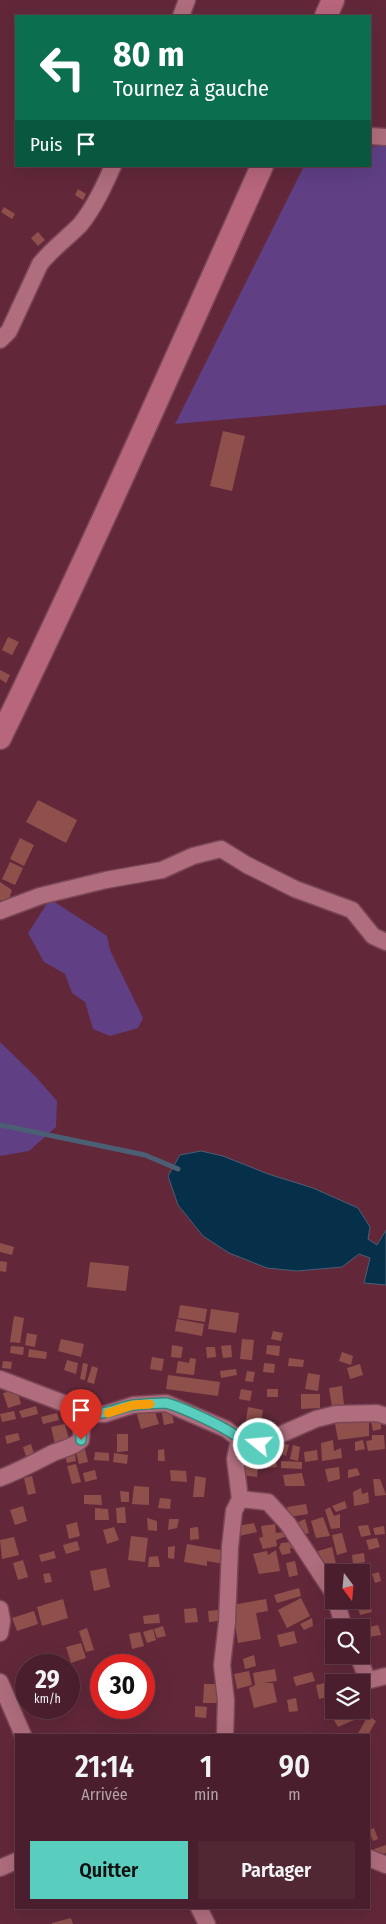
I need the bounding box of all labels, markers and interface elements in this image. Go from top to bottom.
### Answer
text: 80 m [113,33,185,75]
icon: left [30,35,95,100]
text: Tournez à gauche [113,75,269,102]
icon: arrive [72,130,100,158]
text: Puis [30,133,62,156]
pin [60,1389,102,1440]
icon: arrive [67,1396,95,1424]
position arrow [232,1417,284,1469]
north arrow [325,1564,370,1609]
map controls [325,1564,370,1719]
button: search [325,1619,370,1664]
speed limit sign: 30 [90,1654,155,1719]
text: 29 [35,1665,60,1695]
button: layers [325,1674,370,1719]
text: km/h [34,1692,61,1706]
text: 21:14 [75,1749,134,1785]
text: 1 [200,1749,213,1785]
text: 90 [279,1749,310,1785]
text: Arrivée [81,1785,128,1804]
text: min [194,1785,219,1804]
text: m [288,1785,301,1804]
button: Quitter [30,1841,188,1899]
button: Partager [198,1841,355,1899]

